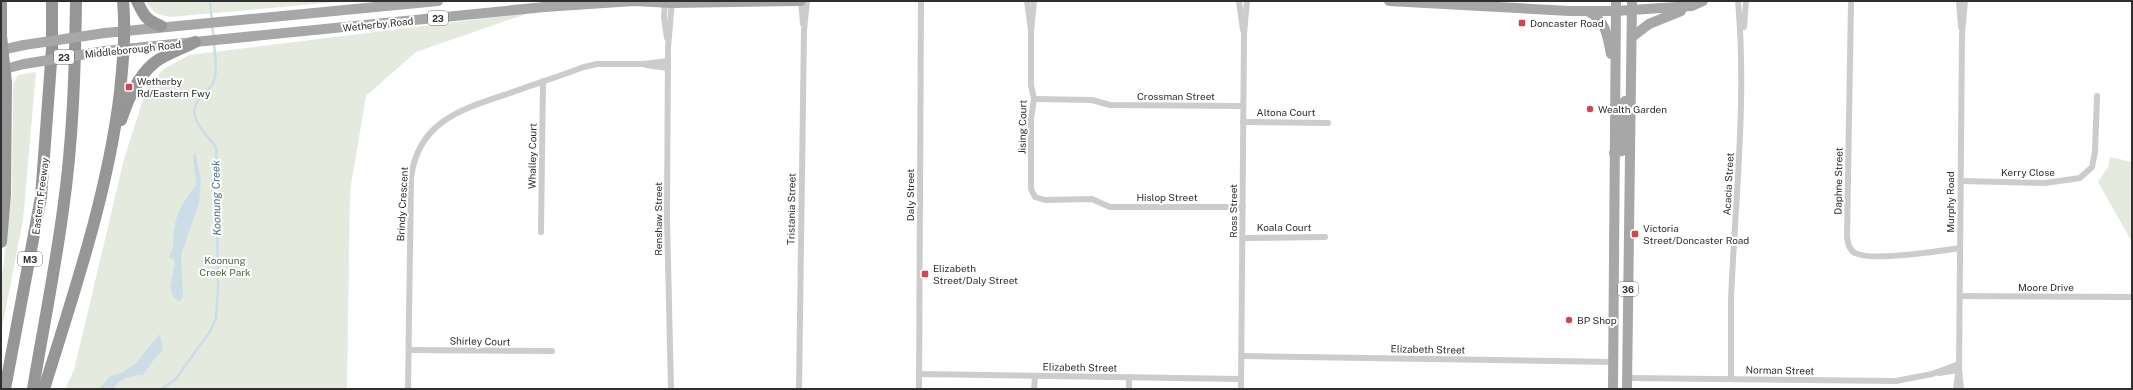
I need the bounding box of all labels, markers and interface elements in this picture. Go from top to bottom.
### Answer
road number: 23 [428,11,448,25]
street label: Wetherby Road [342,14,414,34]
place label: Doncaster Road [1530,17,1604,29]
marker: Doncaster Road [1517,18,1527,28]
street label: Middleborough Road [84,38,182,60]
road number: 23 [54,50,74,64]
place label: Wetherby Rd/Eastern Fwy [137,75,211,99]
marker: Wetherby Rd/Eastern Fwy [124,82,134,92]
street label: Crossman Street [1137,90,1215,102]
street label: Jising Court [1016,100,1028,154]
place label: Wealth Garden [1598,103,1667,115]
marker: Wealth Garden [1585,104,1595,114]
street label: Altona Court [1257,106,1316,118]
street label: Whalley Court [525,123,539,189]
street label: Daphne Street [1831,147,1845,215]
street label: Acacia Street [1720,152,1736,216]
street label: Eastern Freeway [29,156,51,235]
water label: Koonung Creek [209,160,223,236]
street label: Brindy Crescent [394,166,410,242]
street label: Kerry Close [2001,166,2055,178]
street label: Daly Street [904,169,916,221]
street label: Murphy Road [1944,171,1956,233]
street label: Tristania Street [784,173,798,245]
street label: Renshaw Street [652,182,664,256]
street label: Ross Street [1227,184,1239,238]
street label: Hislop Street [1136,191,1198,203]
street label: Koala Court [1257,221,1311,233]
place label: Victoria Street/Doncaster Road [1643,222,1749,246]
marker: Victoria Street/Doncaster Road [1630,229,1640,239]
road number: M3 [18,252,42,266]
park label: Koonung Creek Park [199,254,251,278]
place label: Elizabeth Street/Daly Street [933,262,1018,286]
marker: Elizabeth Street/Daly Street [920,269,930,279]
street label: Moore Drive [2018,281,2074,293]
road number: 36 [1618,282,1638,296]
place label: BP Shop [1577,314,1617,326]
marker: BP Shop [1564,315,1574,325]
street label: Shirley Court [449,334,511,348]
street label: Elizabeth Street [1391,342,1466,356]
street label: Elizabeth Street [1043,360,1118,374]
street label: Norman Street [1746,363,1815,377]

